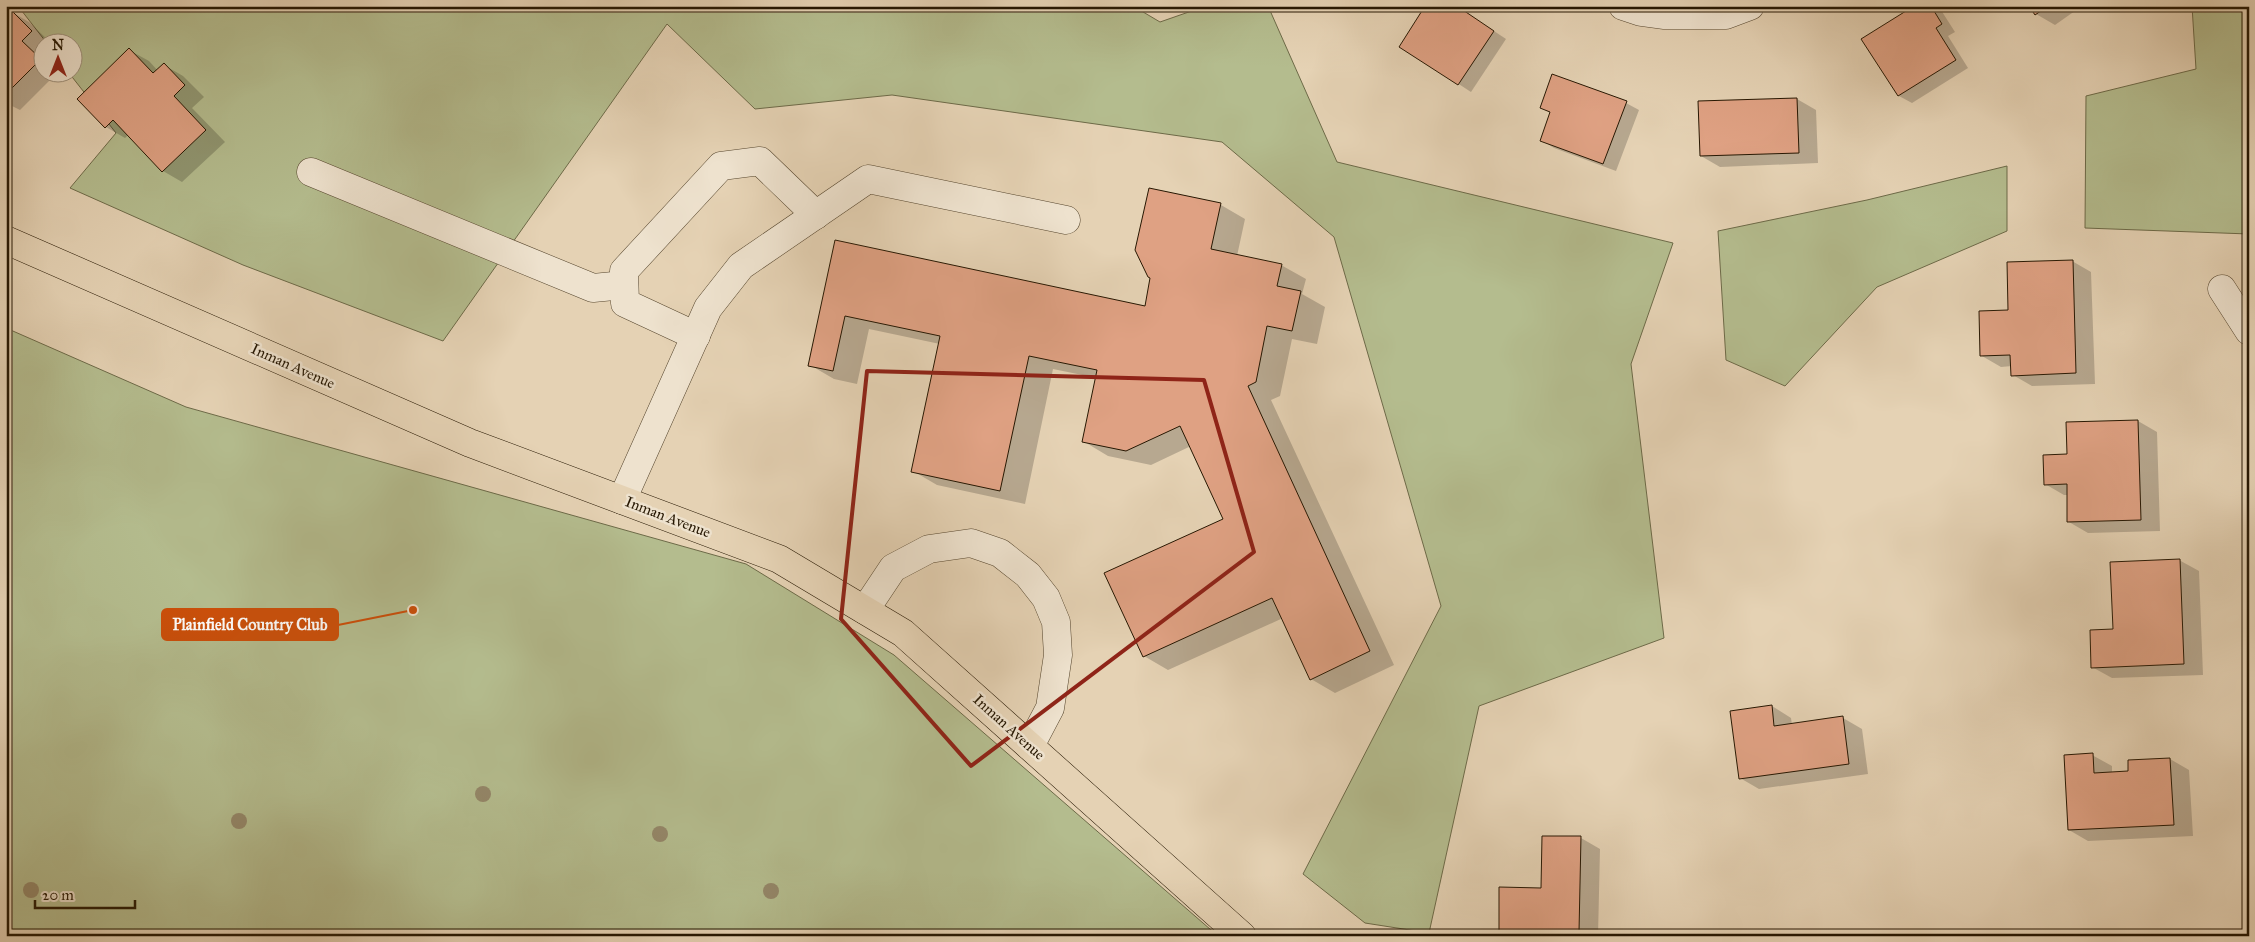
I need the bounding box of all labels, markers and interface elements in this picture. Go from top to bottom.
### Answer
north arrow [32,32,82,82]
text: N [52,37,64,54]
street label: Inman Avenue [248,340,338,392]
street label: Inman Avenue [623,492,713,542]
callout: Plainfield Country Club [162,609,338,640]
text: Plainfield Country Club [172,615,328,635]
street label: Inman Avenue [970,690,1048,764]
scale bar [35,877,135,909]
text: 20 m [42,886,74,904]

